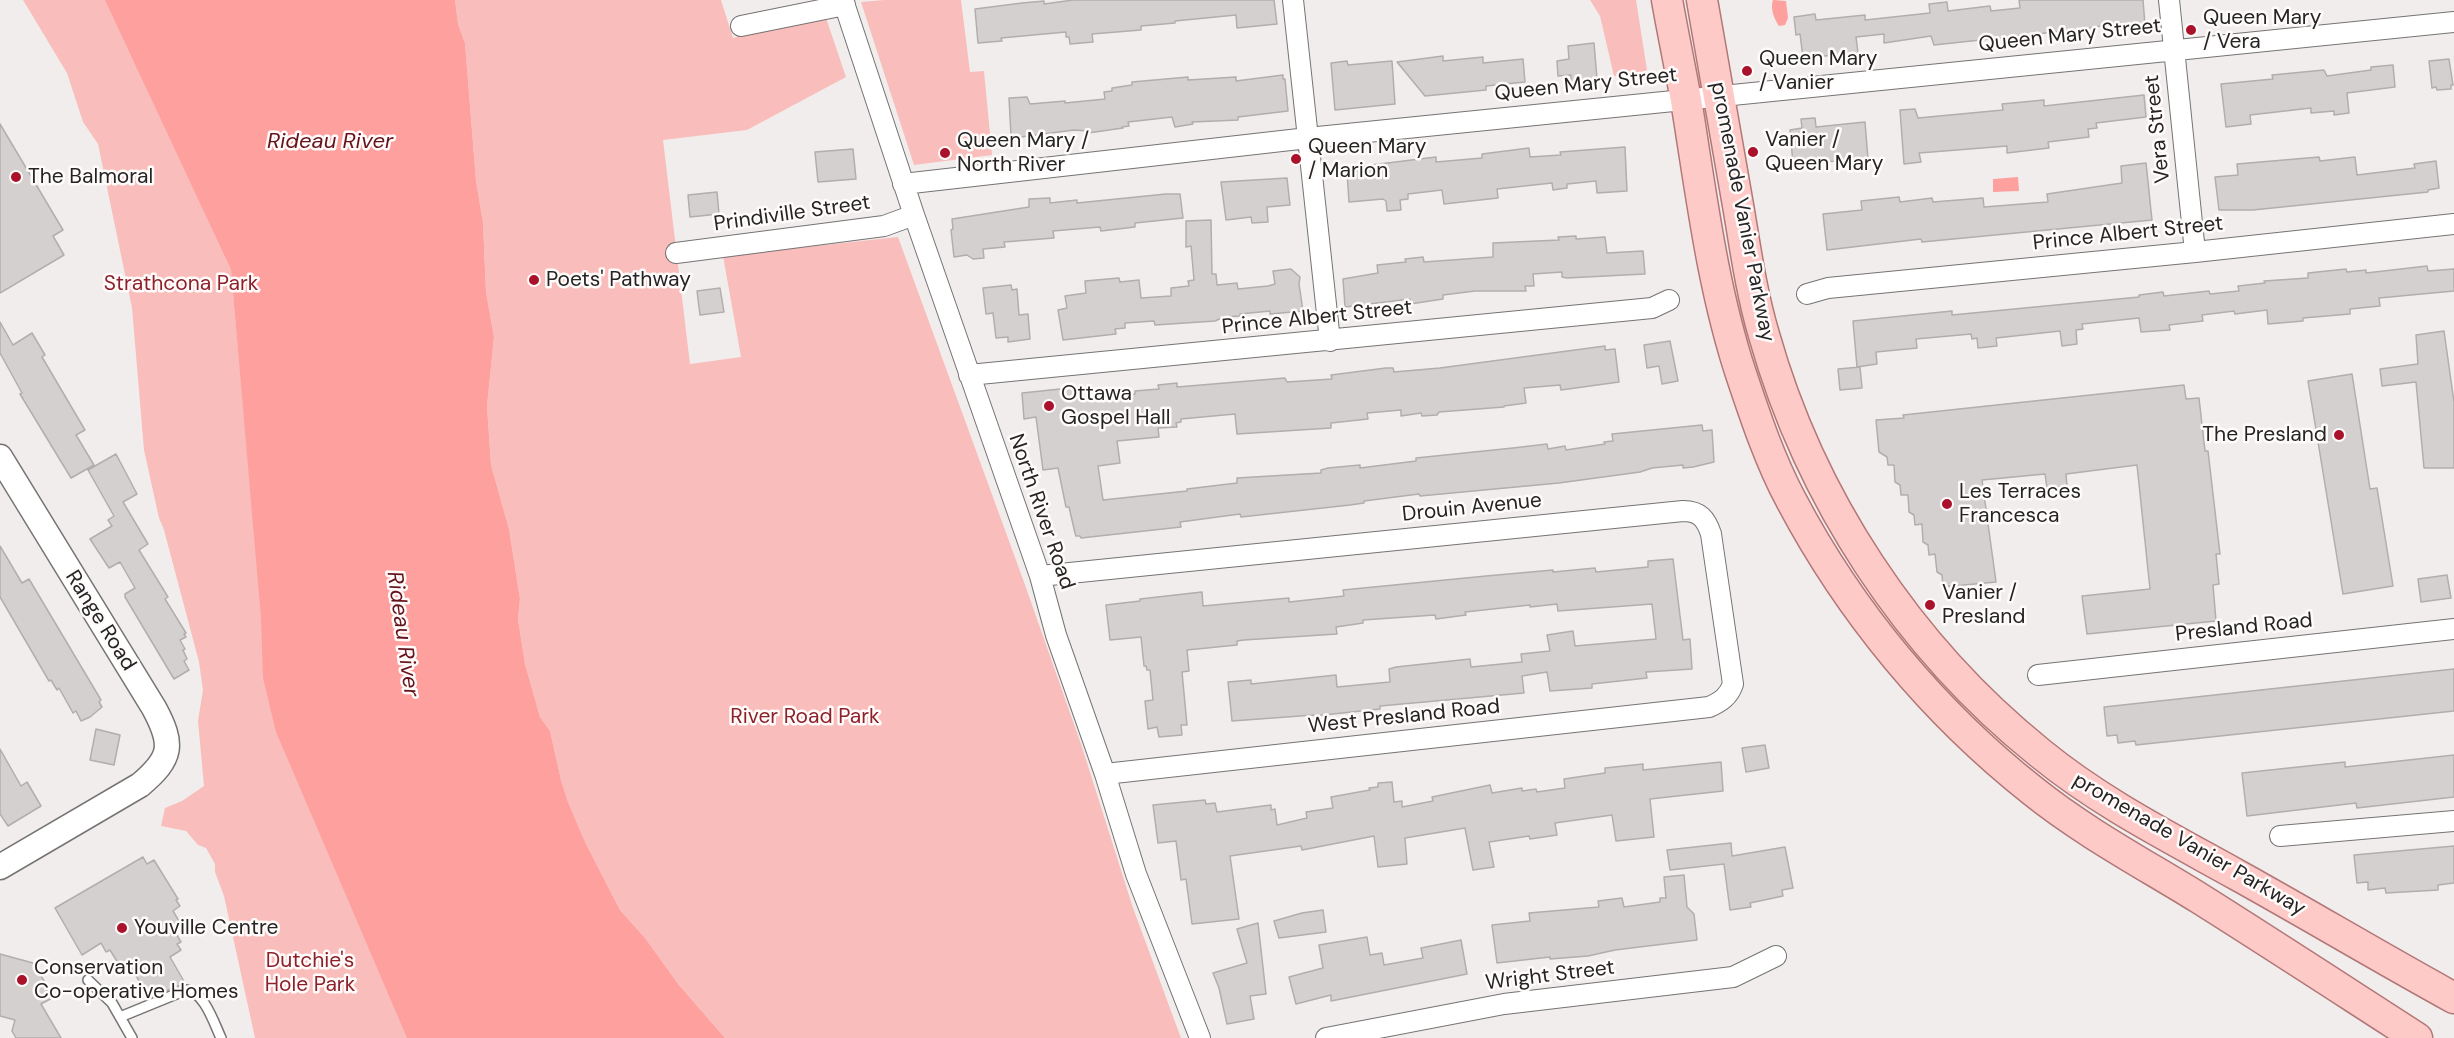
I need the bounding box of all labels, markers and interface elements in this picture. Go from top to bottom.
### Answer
place label: Queen Mary / Vera [2203,5,2321,55]
street label: Queen Mary Street [1977,14,2163,58]
marker: Queen Mary / Vera [2184,23,2198,37]
place label: Queen Mary / Vanier [1759,46,1877,96]
street label: Queen Mary Street [1493,63,1679,107]
marker: Queen Mary / Vanier [1740,64,1754,78]
street label: Vera Street [2140,74,2176,184]
street label: promenade Vanier Parkway [1704,80,1780,344]
place label: Vanier / Queen Mary [1765,127,1883,177]
place label: Queen Mary / North River [957,128,1089,178]
water label: Rideau River [267,129,393,155]
place label: Queen Mary / Marion [1308,134,1426,184]
marker: Vanier / Queen Mary [1746,145,1760,159]
marker: Queen Mary / North River [938,146,952,160]
marker: Queen Mary / Marion [1289,152,1303,166]
place label: The Balmoral [28,164,153,190]
marker: The Balmoral [9,170,23,184]
street label: Prindiville Street [712,191,872,237]
street label: Prince Albert Street [2032,211,2224,257]
place label: Poets' Pathway [546,267,691,293]
park label: Strathcona Park [104,271,258,297]
marker: Poets' Pathway [527,273,541,287]
street label: Prince Albert Street [1221,295,1413,341]
place label: Ottawa Gospel Hall [1061,381,1170,431]
marker: Ottawa Gospel Hall [1042,399,1056,413]
place label: The Presland [2202,422,2327,448]
marker: The Presland [2332,428,2346,442]
street label: North River Road [1003,431,1079,593]
place label: Les Terraces Francesca [1959,479,2081,529]
street label: Drouin Avenue [1401,488,1543,528]
marker: Les Terraces Francesca [1940,497,1954,511]
street label: Range Road [59,566,141,676]
water label: Rideau River [380,570,424,698]
place label: Vanier / Presland [1942,580,2025,630]
marker: Vanier / Presland [1923,598,1937,612]
street label: Presland Road [2174,608,2314,648]
street label: West Presland Road [1307,694,1501,740]
park label: River Road Park [730,704,880,730]
street label: promenade Vanier Parkway [2068,768,2310,922]
place label: Youville Centre [134,915,278,941]
marker: Youville Centre [115,921,129,935]
park label: Dutchie's Hole Park [265,948,355,998]
place label: Conservation Co-operative Homes [34,955,239,1005]
street label: Wright Street [1484,956,1616,996]
marker: Conservation Co-operative Homes [15,973,29,987]

